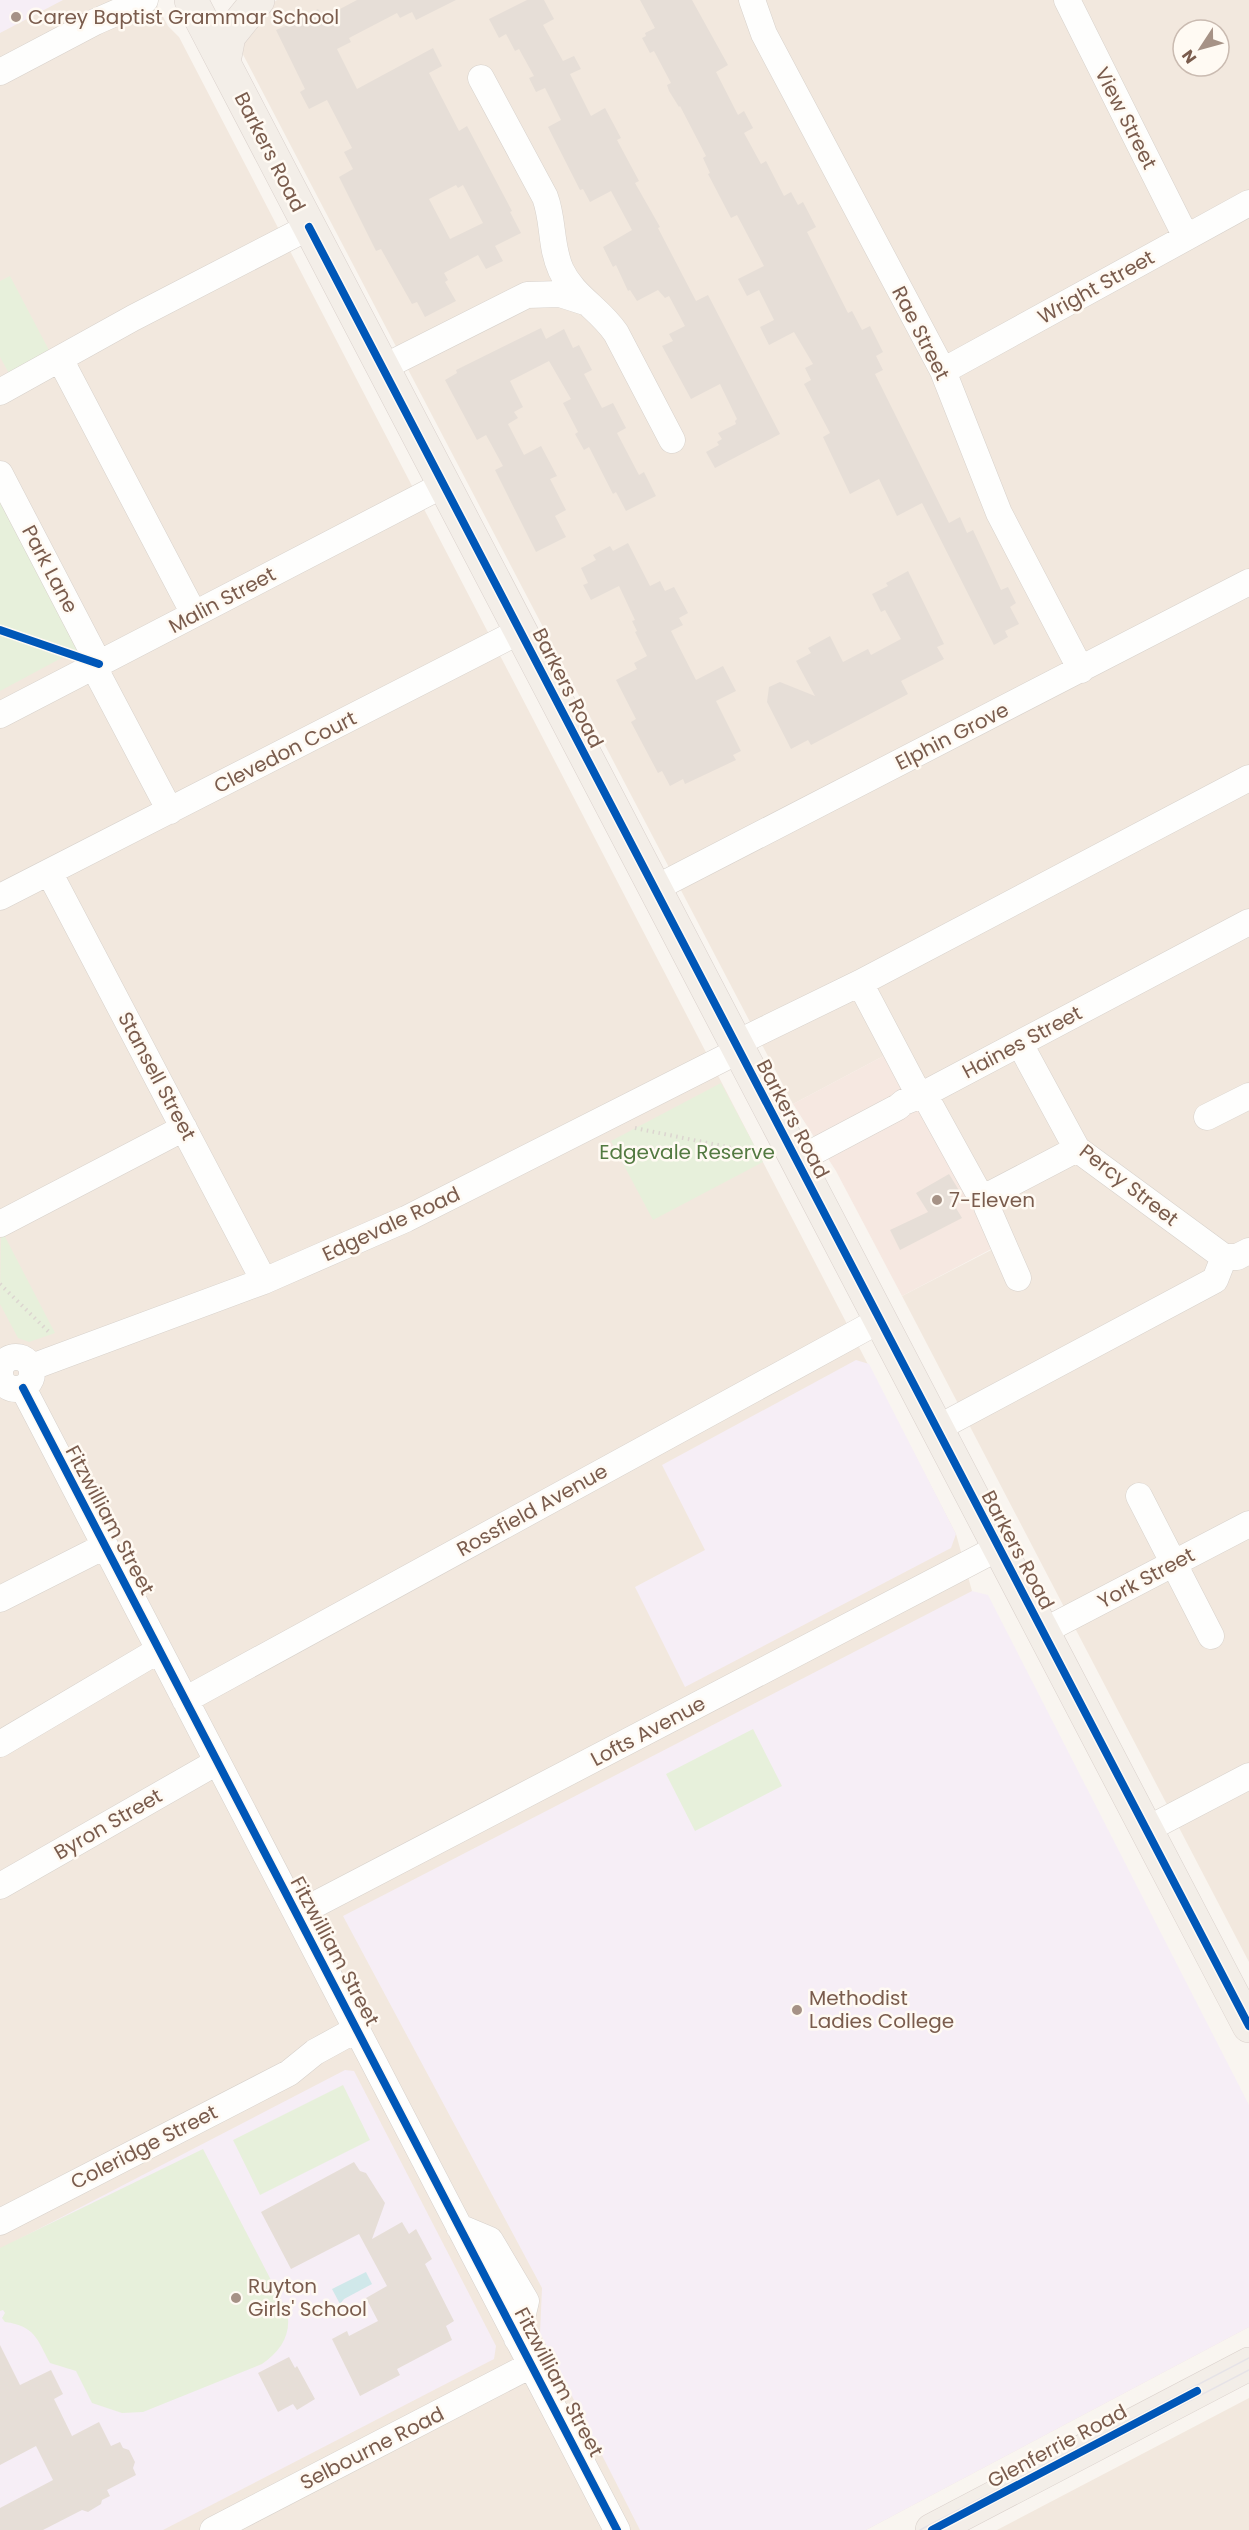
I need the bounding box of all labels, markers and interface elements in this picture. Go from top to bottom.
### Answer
place label: Carey Baptist Grammar School [28,3,339,31]
marker: Carey Baptist Grammar School [9,10,23,24]
north arrow [1171,18,1231,78]
text: N [1176,45,1202,68]
street label: View Street [1088,62,1164,174]
street label: Barkers Road [228,87,312,217]
street label: Wright Street [1033,243,1159,331]
street label: Rae Street [885,281,957,385]
street label: Park Lane [15,520,85,618]
street label: Malin Street [164,560,280,640]
street label: Barkers Road [526,623,610,753]
street label: Elphin Grove [890,695,1014,777]
street label: Clevedon Court [209,704,361,800]
street label: Haines Street [957,999,1087,1085]
street label: Stansell Street [111,1007,203,1145]
street label: Barkers Road [750,1055,836,1183]
street label: Percy Street [1074,1137,1184,1233]
park label: Edgevale Reserve [599,1138,775,1166]
street label: Edgevale Road [318,1180,464,1268]
place label: 7-Eleven [949,1186,1035,1214]
marker: 7-Eleven [930,1193,944,1207]
street label: Fitzwilliam Street [59,1440,161,1600]
street label: Rossfield Avenue [451,1457,613,1563]
street label: Barkers Road [975,1486,1061,1614]
street label: York Street [1093,1541,1199,1615]
street label: Lofts Avenue [586,1689,710,1773]
street label: Byron Street [49,1782,167,1866]
street label: Fitzwilliam Street [284,1871,386,2031]
place label: Methodist Ladies College [809,1984,954,2035]
marker: Methodist Ladies College [790,2003,804,2017]
street label: Coleridge Street [66,2098,222,2196]
place label: Ruyton Girls' School [248,2272,367,2323]
marker: Ruyton Girls' School [229,2291,243,2305]
street label: Fitzwilliam Street [508,2302,610,2462]
street label: Glenferrie Road [982,2397,1132,2495]
street label: Selbourne Road [295,2400,449,2496]

